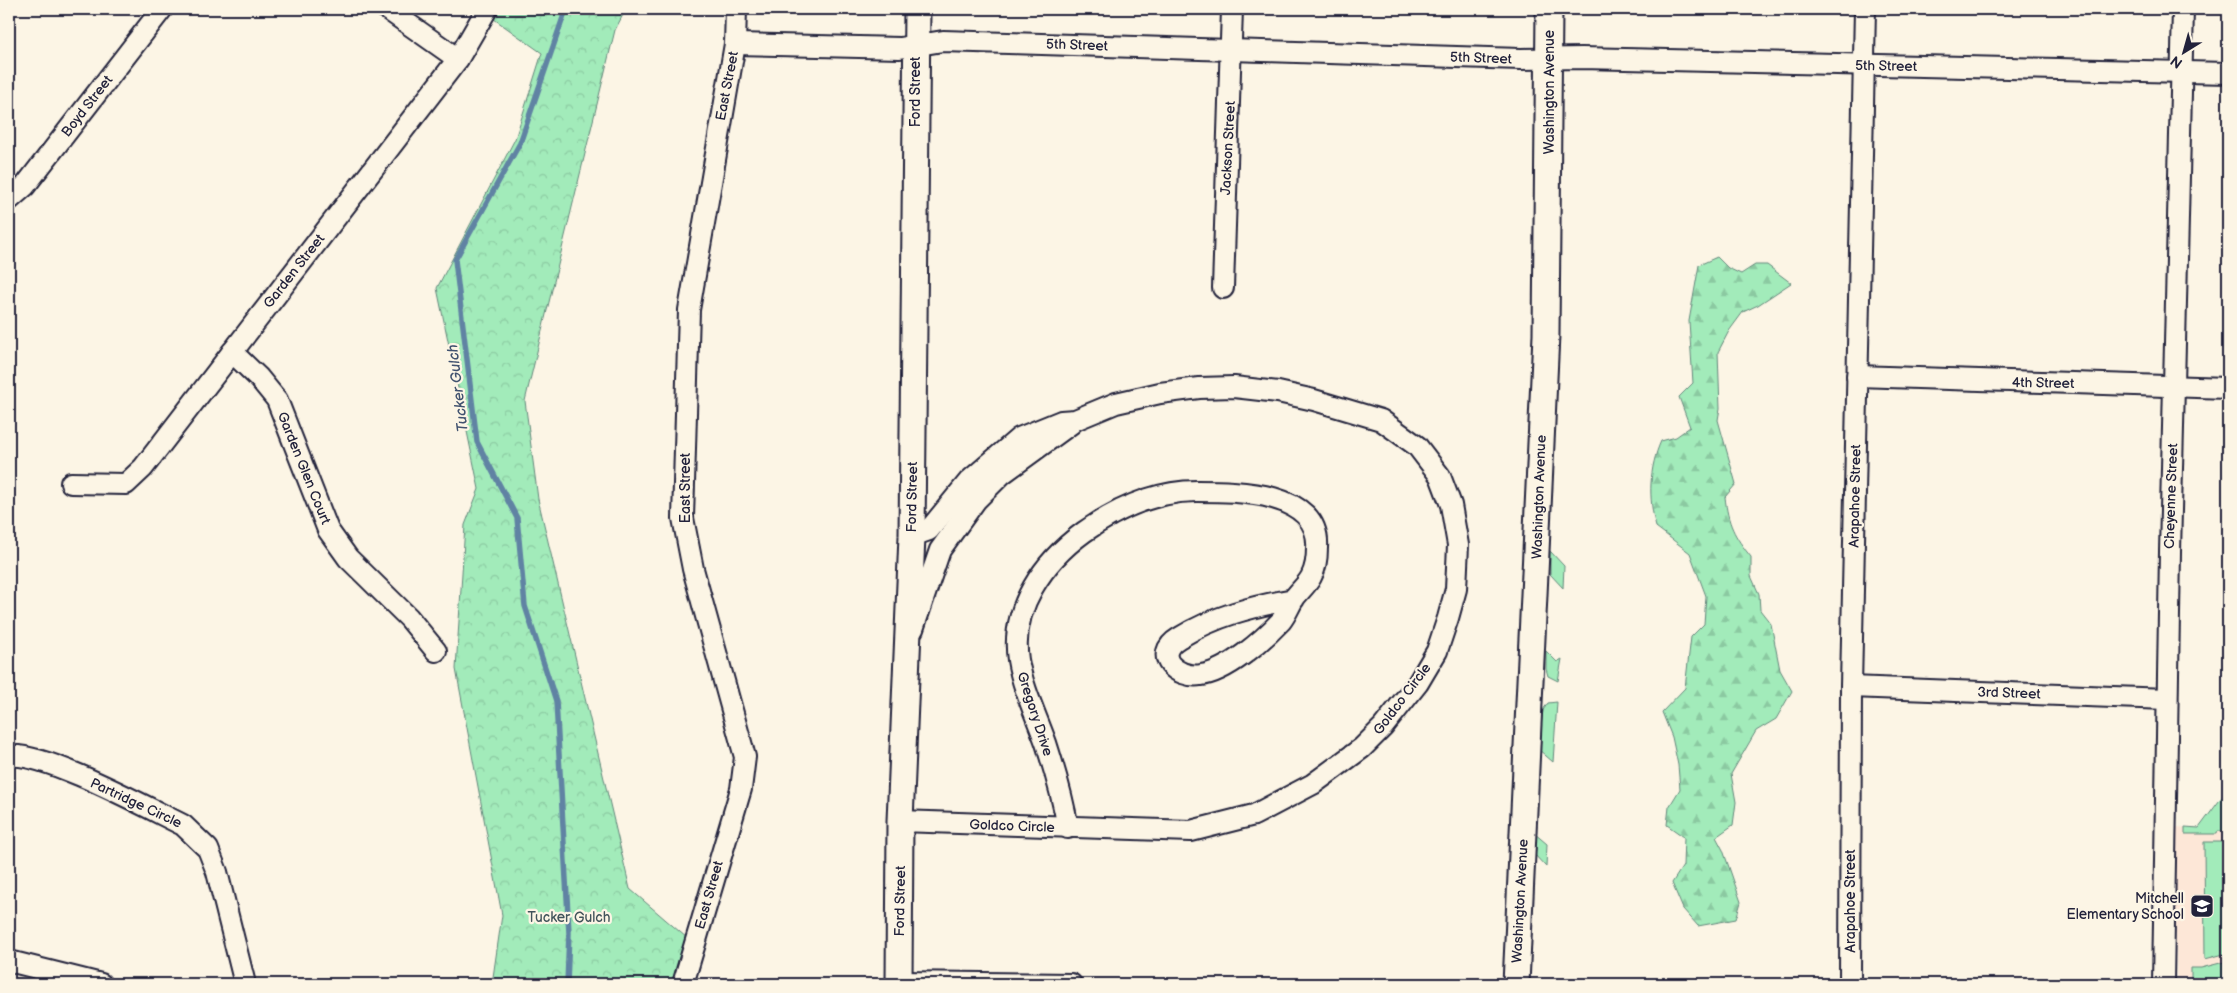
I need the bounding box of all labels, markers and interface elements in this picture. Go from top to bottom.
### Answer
north arrow [2160,28,2210,78]
street label: Washington Avenue [1541,30,1558,154]
street label: 5th Street [1046,35,1109,55]
street label: 5th Street [1450,48,1513,68]
street label: East Street [712,49,742,122]
text: N [2167,52,2186,72]
street label: Ford Street [907,56,924,127]
street label: 5th Street [1855,57,1918,75]
street label: Boyd Street [58,71,117,140]
street label: Jackson Street [1217,100,1239,195]
street label: Garden Street [260,230,329,311]
water label: Tucker Gulch [443,343,473,433]
street label: 4th Street [2012,374,2075,392]
street label: Garden Glen Court [274,409,335,527]
street label: Washington Avenue [1528,435,1550,559]
street label: Cheyenne Street [2161,442,2181,549]
street label: Arapahoe Street [1846,444,1864,548]
street label: East Street [677,452,694,523]
street label: Ford Street [903,461,921,532]
street label: Goldco Circle [1369,660,1435,738]
street label: Gregory Drive [1013,670,1057,758]
street label: 3rd Street [1977,683,2042,703]
street label: Partridge Circle [88,774,184,832]
street label: Goldco Circle [969,816,1055,836]
street label: Washington Avenue [1508,838,1532,964]
street label: Arapahoe Street [1842,849,1859,953]
street label: East Street [691,858,727,931]
street label: Ford Street [891,865,909,936]
place label: Mitchell Elementary School [2067,890,2184,923]
school or university icon: Mitchell Elementary School [2189,893,2215,919]
park label: Tucker Gulch [528,909,611,926]

